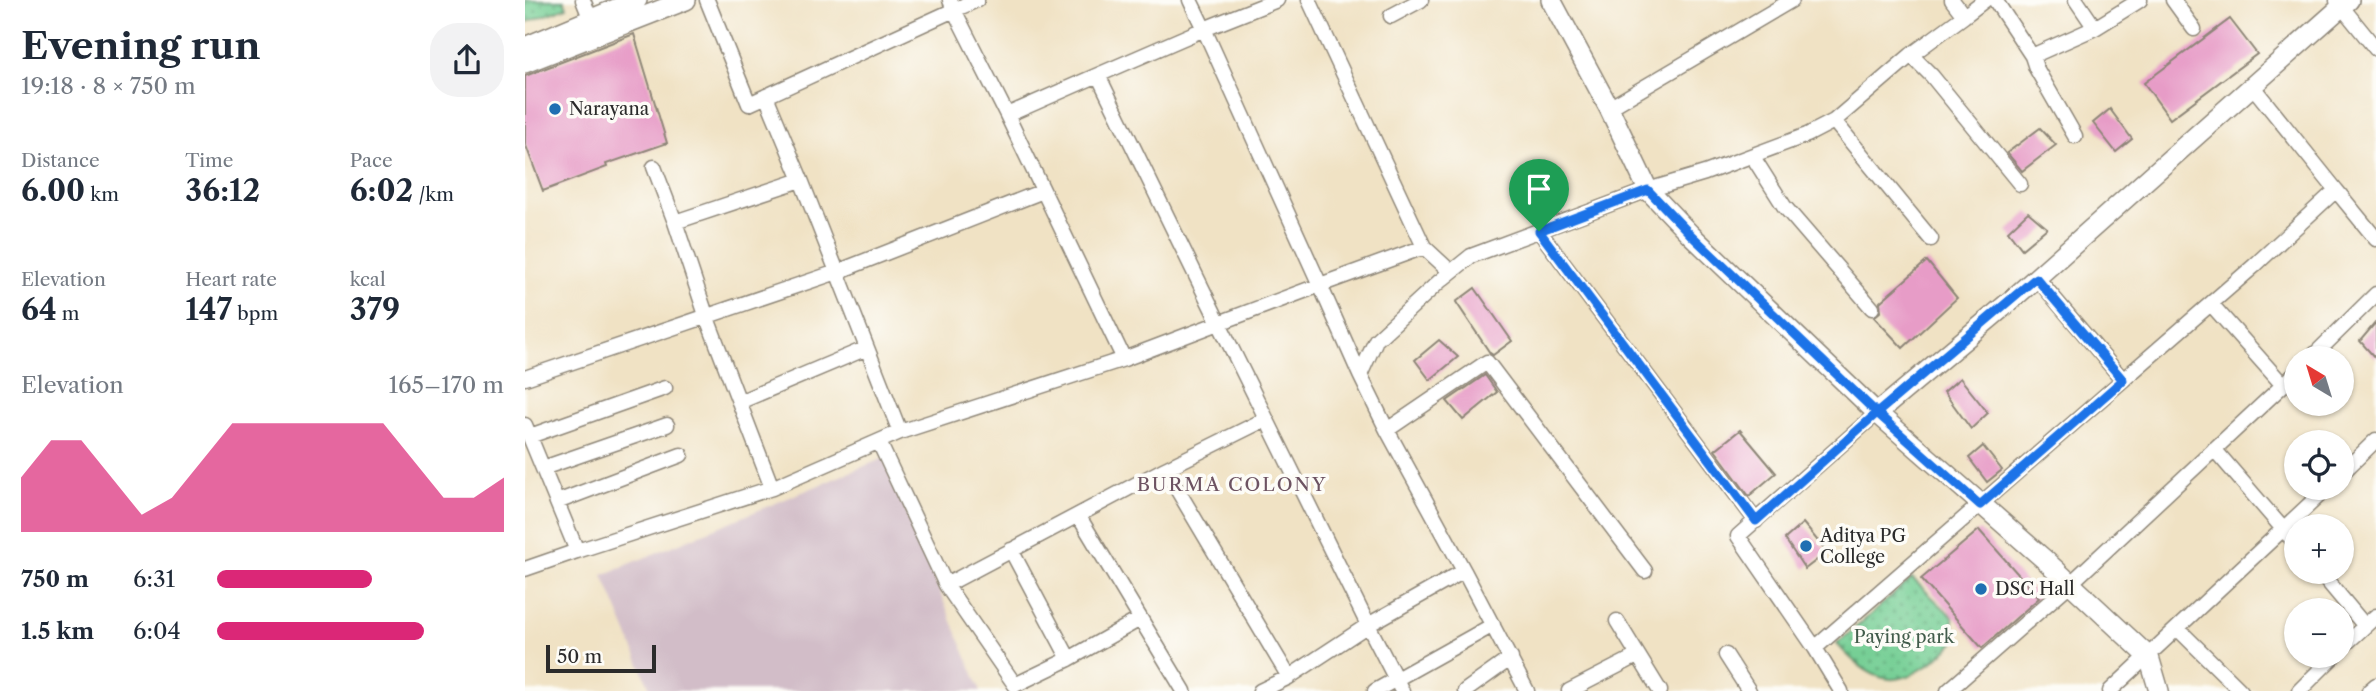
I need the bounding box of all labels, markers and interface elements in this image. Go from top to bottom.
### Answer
text: Evening run [21,22,261,69]
button: share [430,23,504,97]
text: 19:18 · 8 × 750 m [21,72,196,100]
place label: Narayana [569,98,650,120]
marker: Narayana [547,101,563,117]
text: Distance [21,149,100,172]
text: Time [185,149,233,172]
text: Pace [350,149,393,172]
pin [1509,159,1569,231]
icon: arrive [1520,170,1558,208]
text: 6.00 [21,172,85,209]
text: 36:12 [185,172,260,209]
text: 6:02 [350,172,413,209]
text: km [85,183,119,206]
text: /km [413,183,454,206]
text: Elevation [21,268,106,291]
text: Heart rate [185,268,277,291]
text: kcal [350,268,386,291]
text: 64 [21,291,57,328]
text: 147 [185,291,232,328]
text: 379 [350,291,400,328]
text: m [57,302,79,325]
text: bpm [232,302,278,325]
north arrow [2284,346,2354,416]
map controls [2284,346,2354,668]
text: Elevation [21,371,124,399]
text: 165–170 m [388,371,504,399]
button: locate [2284,430,2354,500]
district label: BURMA COLONY [1137,473,1327,496]
button: + [2284,514,2354,584]
place label: Aditya PG College [1819,525,1906,568]
marker: Aditya PG College [1798,538,1814,554]
text: 750 m [21,565,89,593]
text: 6:31 [133,565,175,593]
place label: DSC Hall [1995,578,2075,600]
marker: DSC Hall [1973,581,1989,597]
button: − [2284,598,2354,668]
text: 1.5 km [21,617,94,645]
text: 6:04 [133,617,181,645]
park label: Paying park [1854,626,1956,648]
scale bar [546,642,656,674]
text: 50 m [557,645,602,668]

